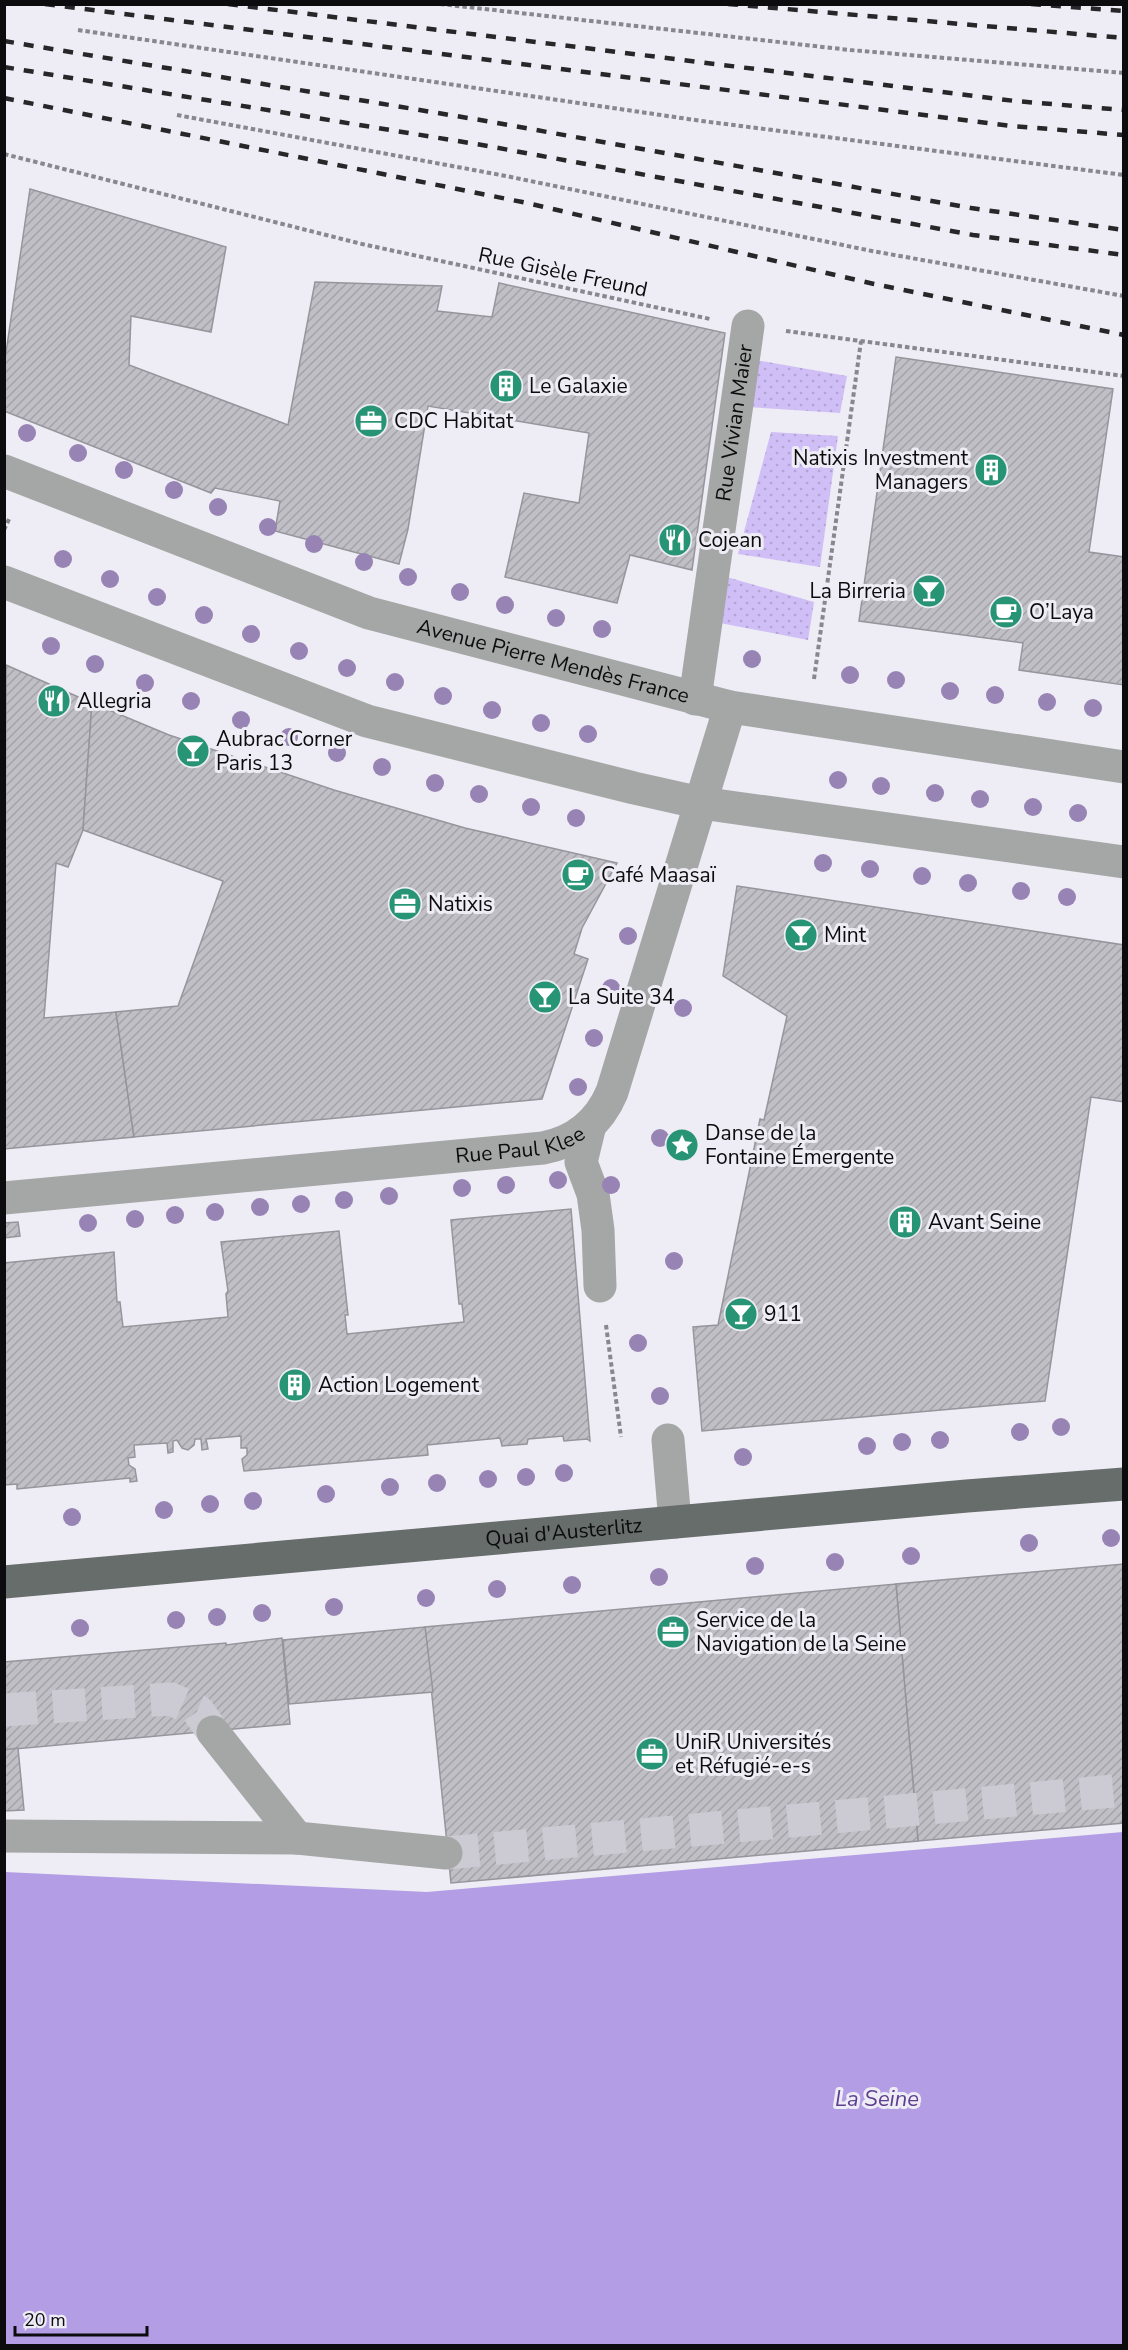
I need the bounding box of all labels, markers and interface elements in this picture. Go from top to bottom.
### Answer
street label: Rue Gisèle Freund [476,240,650,304]
street label: Rue Vivian Maier [709,342,759,503]
building icon: Le Galaxie [488,368,524,404]
place label: Le Galaxie [529,372,628,400]
office icon: CDC Habitat [353,403,389,439]
place label: CDC Habitat [394,407,514,435]
place label: Natixis Investment Managers [793,444,969,496]
building icon: Natixis Investment Managers [973,452,1009,488]
restaurant icon: Cojean [657,522,693,558]
place label: Cojean [698,526,762,554]
bar icon: La Birreria [911,573,947,609]
place label: La Birreria [809,577,906,605]
cafe icon: O’Laya [988,594,1024,630]
place label: O’Laya [1029,598,1094,626]
street label: Avenue Pierre Mendès France [414,612,692,710]
restaurant icon: Allegria [36,683,72,719]
place label: Allegria [77,687,152,715]
place label: Aubrac Corner Paris 13 [216,725,353,777]
bar icon: Aubrac Corner Paris 13 [175,733,211,769]
cafe icon: Café Maasaï [560,857,596,893]
place label: Café Maasaï [601,861,717,889]
office icon: Natixis [387,886,423,922]
place label: Natixis [428,890,493,918]
bar icon: Mint [783,917,819,953]
place label: Mint [824,921,867,949]
bar icon: La Suite 34 [527,979,563,1015]
place label: La Suite 34 [568,983,675,1011]
street label: Rue Paul Klee [454,1119,590,1170]
place label: Danse de la Fontaine Émergente [705,1119,894,1171]
place icon: Danse de la Fontaine Émergente [664,1127,700,1163]
building icon: Avant Seine [887,1204,923,1240]
place label: Avant Seine [928,1208,1041,1236]
bar icon: 911 [723,1296,759,1332]
place label: 911 [764,1300,802,1328]
building icon: Action Logement [277,1367,313,1403]
place label: Action Logement [318,1371,480,1399]
street label: Quai d'Austerlitz [484,1511,644,1553]
place label: Service de la Navigation de la Seine [696,1606,907,1658]
office icon: Service de la Navigation de la Seine [655,1614,691,1650]
place label: UniR Universités et Réfugié-e-s [675,1728,831,1780]
office icon: UniR Universités et Réfugié-e-s [634,1736,670,1772]
water label: La Seine [835,2084,919,2114]
scale bar [15,2299,147,2337]
text: 20 m [24,2308,66,2332]

